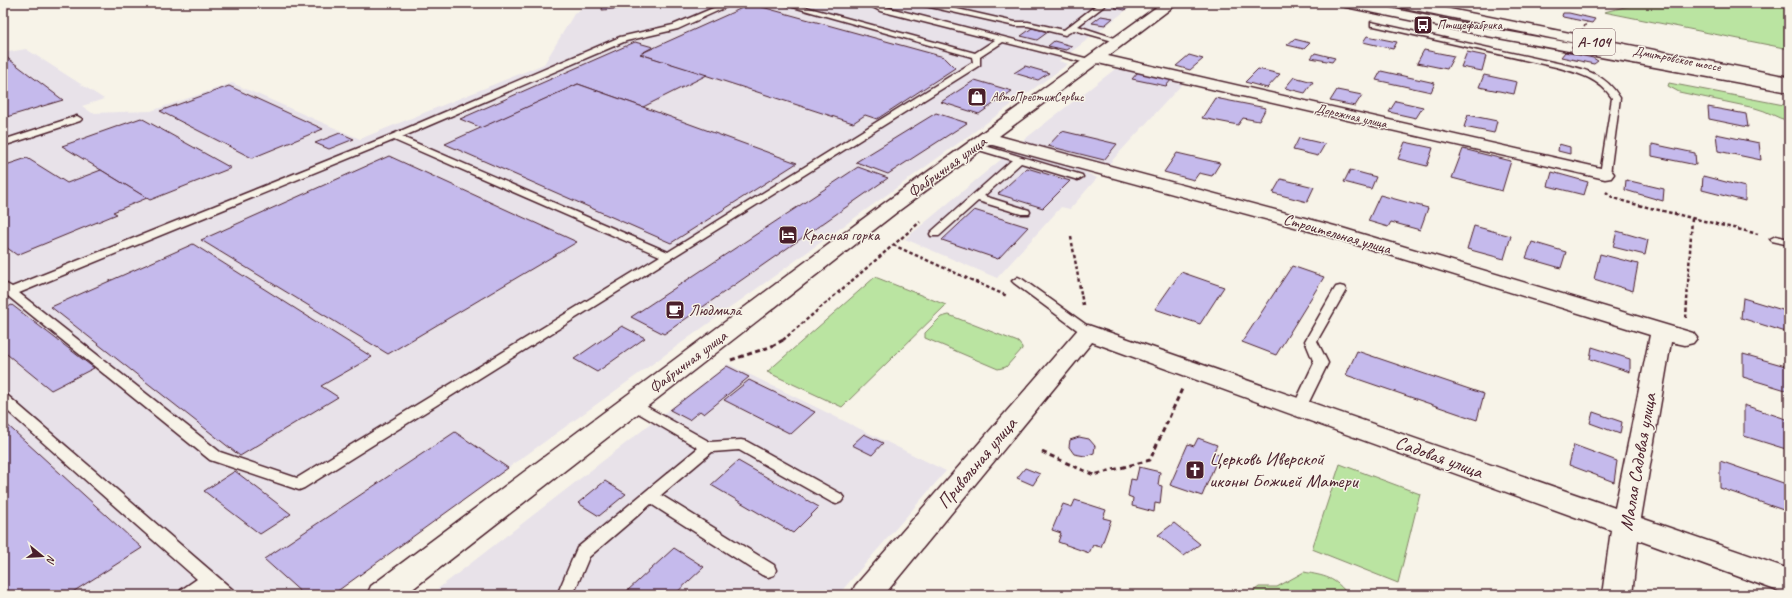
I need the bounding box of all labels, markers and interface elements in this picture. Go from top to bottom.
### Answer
bus stop icon: Птицефабрика [1412,14,1434,36]
place label: Птицефабрика [1437,17,1503,33]
road number: А-104 [1573,29,1615,55]
street label: Дмитровское шоссе [1632,43,1723,76]
shop icon: АвтоПрестижСервис [966,86,988,108]
place label: АвтоПрестижСервис [991,89,1085,105]
street label: Дорожная улица [1314,100,1390,132]
street label: Фабричная улица [904,131,991,202]
street label: Строительная улица [1281,209,1394,259]
hotel icon: Красная горка [777,224,799,246]
place label: Красная горка [802,225,881,245]
cafe icon: Людмила [664,299,686,321]
place label: Людмила [689,300,742,320]
street label: Фабричная улица [645,325,732,398]
street label: Малая Садовая улица [1614,390,1662,532]
street label: Привольная улица [932,411,1023,514]
street label: Садовая улица [1392,430,1488,484]
place label: Церковь Иверской иконы Божией Матери [1209,447,1360,493]
church icon: Церковь Иверской иконы Божией Матери [1184,459,1206,481]
north arrow [22,536,62,576]
text: N [43,554,59,567]

